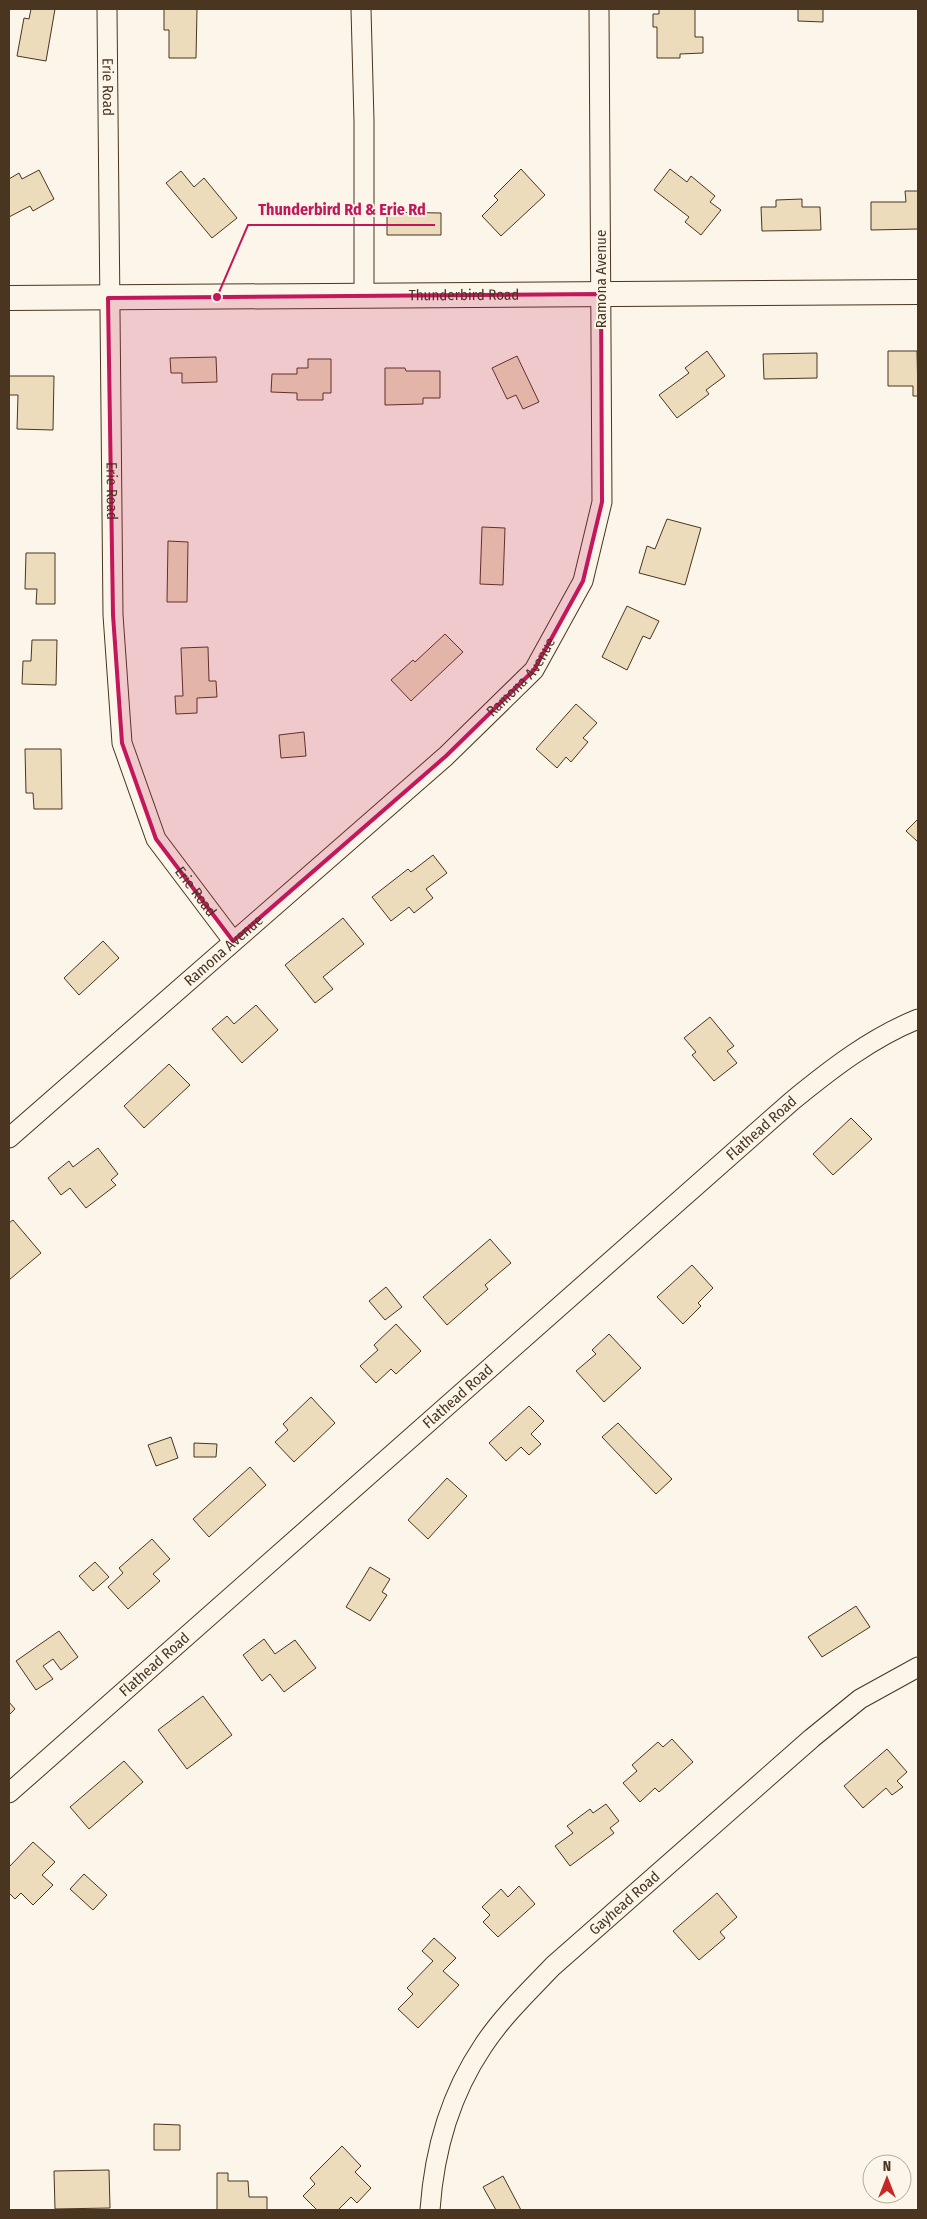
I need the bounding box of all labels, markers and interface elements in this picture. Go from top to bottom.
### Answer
street label: Erie Road [98,58,117,116]
callout: Thunderbird Rd & Erie Rd [248,194,435,225]
text: Thunderbird Rd & Erie Rd [258,200,426,219]
street label: Ramona Avenue [592,230,610,328]
street label: Thunderbird Road [409,286,519,304]
street label: Erie Road [102,462,121,520]
street label: Ramona Avenue [483,634,559,720]
street label: Erie Road [171,863,220,920]
street label: Ramona Avenue [180,911,267,990]
street label: Flathead Road [722,1092,800,1164]
street label: Flathead Road [419,1361,497,1432]
street label: Flathead Road [116,1629,193,1700]
street label: Gayhead Road [586,1867,663,1939]
north arrow [862,2154,912,2204]
text: N [883,2158,891,2175]

